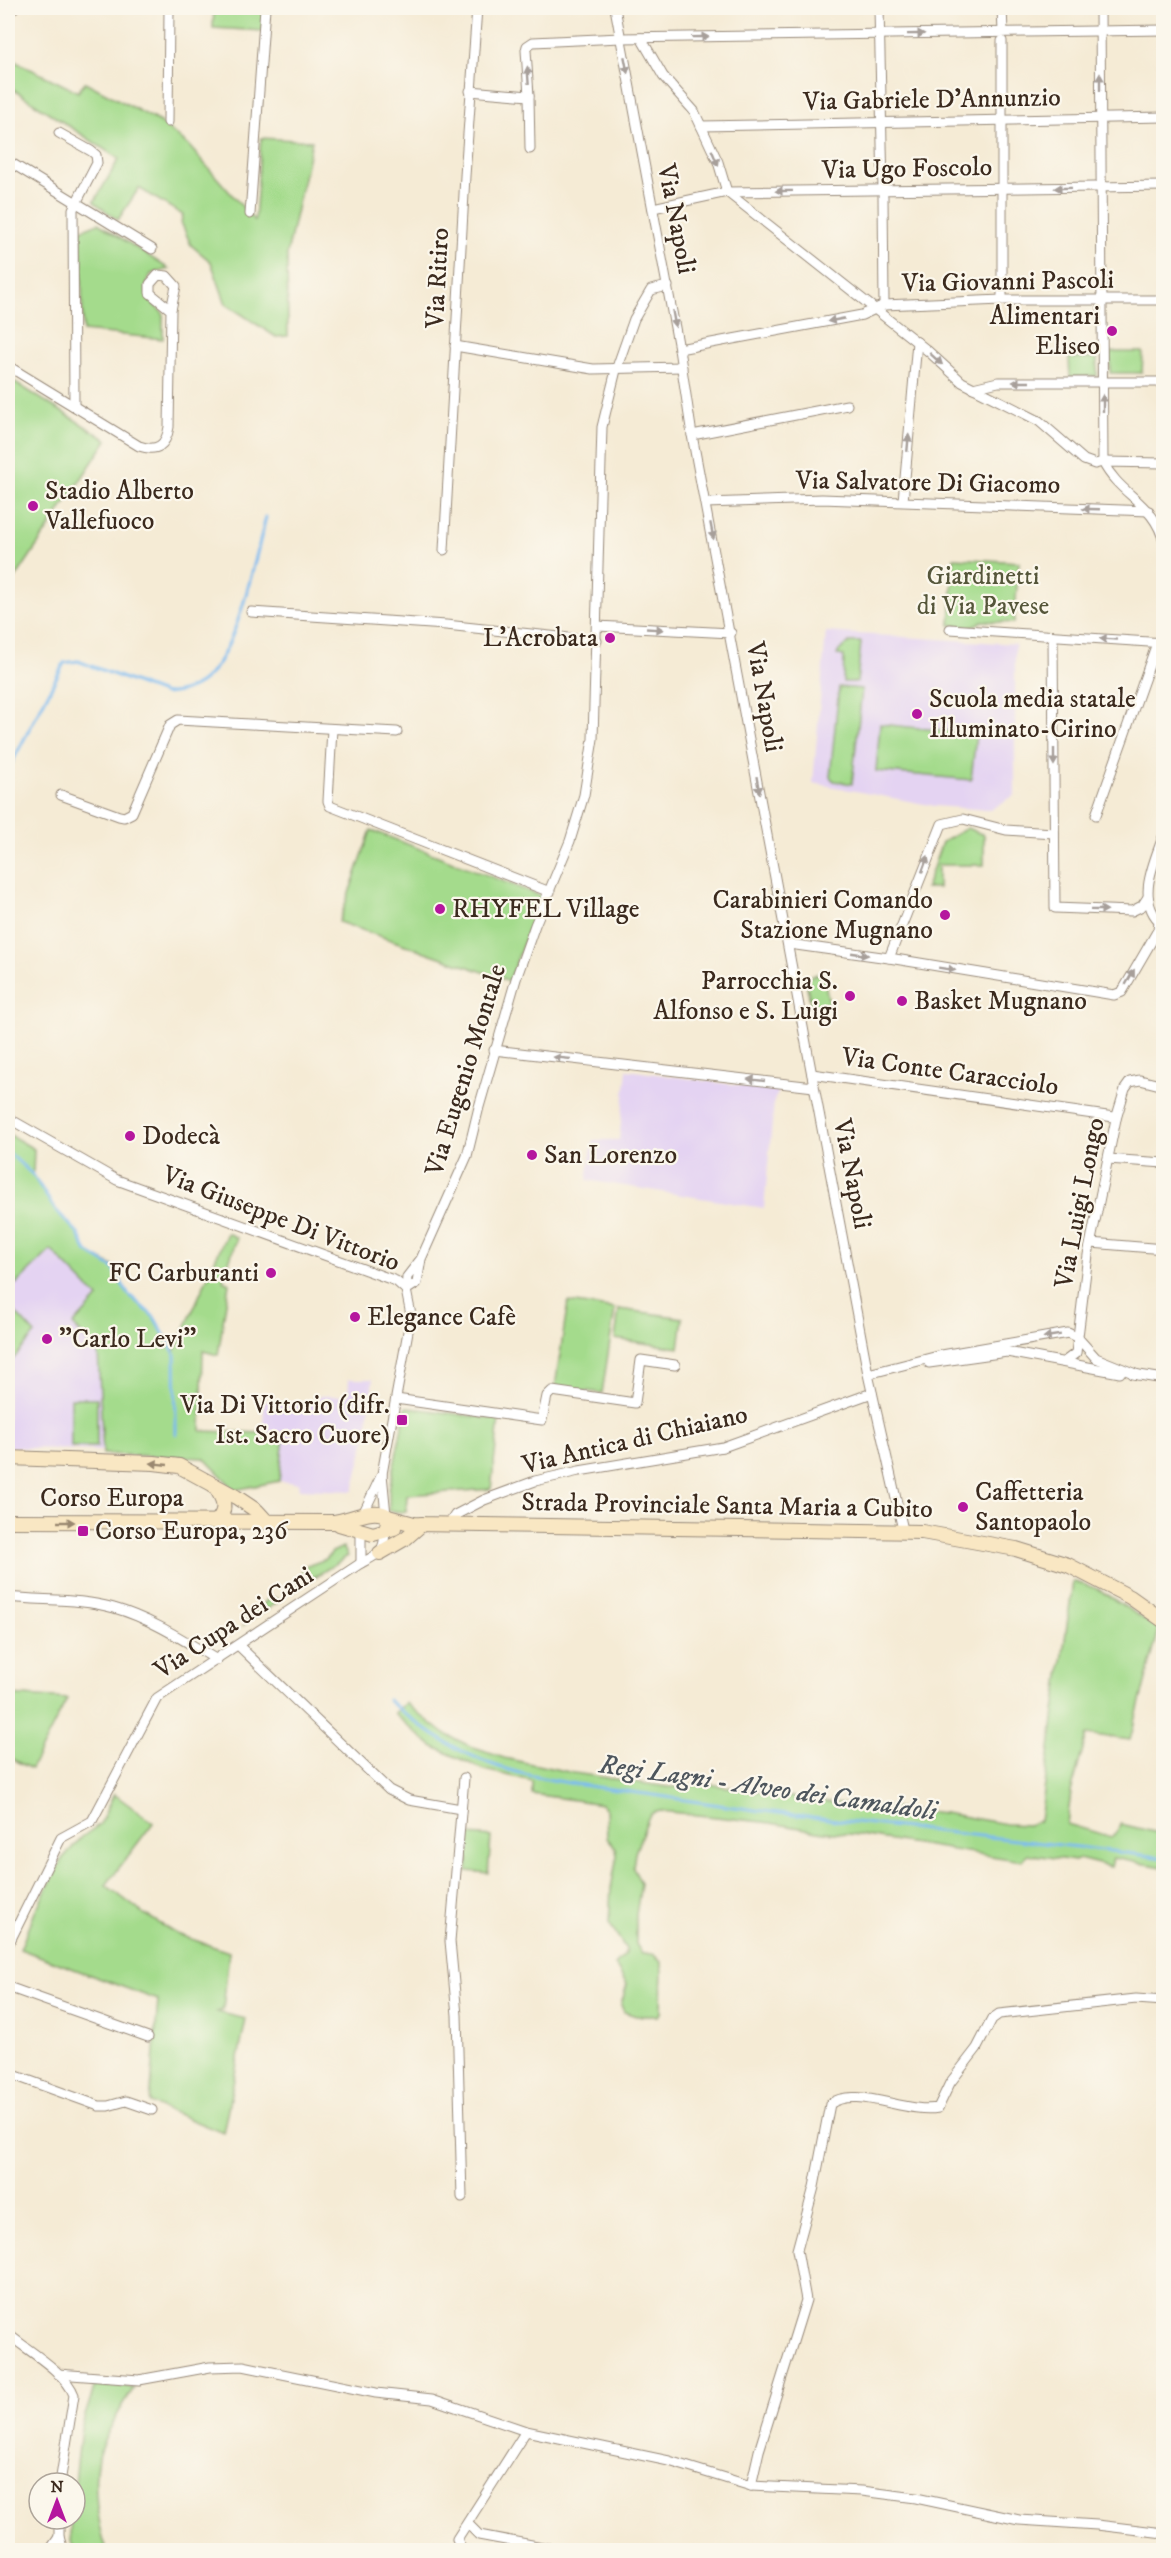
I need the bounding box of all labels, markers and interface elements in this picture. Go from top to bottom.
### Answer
one-way arrow [907,29,926,39]
one-way arrow [691,32,710,42]
one-way arrow [622,56,631,75]
one-way arrow [523,66,533,85]
one-way arrow [1095,73,1105,92]
street label: Via Gabriele D'Annunzio [802,81,1061,119]
one-way arrow [710,149,720,167]
street label: Via Ugo Foscolo [821,151,992,187]
street label: Via Napoli [649,160,703,277]
one-way arrow [1054,183,1073,193]
one-way arrow [775,186,794,196]
street label: Via Ritiro [419,227,457,330]
street label: Via Giovanni Pascoli [901,264,1114,300]
place label: Alimentari Eliseo [990,300,1100,363]
one-way arrow [670,309,679,328]
one-way arrow [827,316,846,325]
marker: Alimentari Eliseo [1105,324,1119,338]
one-way arrow [929,352,944,366]
one-way arrow [1012,377,1031,387]
one-way arrow [1098,394,1108,413]
one-way arrow [903,433,913,452]
street label: Via Salvatore Di Giacomo [794,464,1061,502]
place label: Stadio Alberto Vallefuoco [44,475,194,538]
marker: Stadio Alberto Vallefuoco [26,499,40,513]
one-way arrow [1081,504,1100,513]
one-way arrow [708,522,717,541]
park label: Giardinetti di Via Pavese [917,560,1049,623]
place label: L'Acrobata [483,622,598,655]
one-way arrow [646,625,665,634]
marker: L'Acrobata [603,631,617,645]
one-way arrow [1099,635,1118,644]
street label: Via Napoli [738,638,790,755]
place label: Scuola media statale Illuminato-Cirino [929,683,1136,746]
marker: Scuola media statale Illuminato-Cirino [910,707,924,721]
one-way arrow [1049,748,1059,767]
one-way arrow [754,776,763,795]
one-way arrow [921,855,930,873]
place label: Carabinieri Comando Stazione Mugnano [712,884,933,947]
place label: RHYFEL Village [452,893,640,926]
marker: RHYFEL Village [433,902,447,916]
one-way arrow [1089,905,1108,915]
marker: Carabinieri Comando Stazione Mugnano [938,908,952,922]
one-way arrow [850,949,869,959]
street label: Via Eugenio Montale [418,960,514,1181]
place label: Parrocchia S. Alfonso e S. Luigi [653,965,838,1028]
one-way arrow [937,965,956,974]
one-way arrow [1125,969,1136,985]
place label: Basket Mugnano [914,985,1087,1018]
marker: Parrocchia S. Alfonso e S. Luigi [843,989,857,1003]
marker: Basket Mugnano [895,994,909,1008]
street label: Via Conte Caracciolo [838,1040,1061,1104]
one-way arrow [553,1053,572,1063]
one-way arrow [747,1075,766,1085]
street label: Via Napoli [825,1115,879,1232]
street label: Via Luigi Longo [1047,1115,1113,1292]
place label: Dodecà [142,1120,220,1153]
marker: Dodecà [123,1129,137,1143]
place label: San Lorenzo [544,1139,677,1172]
marker: San Lorenzo [525,1148,539,1162]
street label: Via Giuseppe Di Vittorio [157,1158,404,1279]
place label: FC Carburanti [108,1257,259,1290]
marker: FC Carburanti [264,1266,278,1280]
place label: Elegance Cafè [367,1301,516,1334]
marker: Elegance Cafè [348,1310,362,1324]
place label: "Carlo Levi" [59,1323,196,1356]
one-way arrow [1043,1331,1062,1340]
marker: "Carlo Levi" [40,1332,54,1346]
place label: Via Di Vittorio (difr. Ist. Sacro Cuore) [179,1389,390,1452]
street label: Via Antica di Chiaiano [518,1398,751,1482]
marker: Via Di Vittorio (difr. Ist. Sacro Cuore) [395,1413,409,1427]
one-way arrow [150,1459,169,1468]
place label: Caffetteria Santopaolo [975,1476,1091,1539]
street label: Corso Europa [40,1482,184,1515]
street label: Strada Provinciale Santa Maria a Cubito [521,1486,933,1526]
marker: Caffetteria Santopaolo [956,1500,970,1514]
place label: Corso Europa, 236 [95,1515,289,1548]
one-way arrow [56,1517,75,1527]
marker: Corso Europa, 236 [76,1524,90,1538]
street label: Via Cupa dei Cani [147,1559,320,1687]
water label: Regi Lagni - Alveo dei Camaldoli [596,1747,941,1829]
north arrow [27,2471,87,2531]
text: N [50,2477,64,2497]

